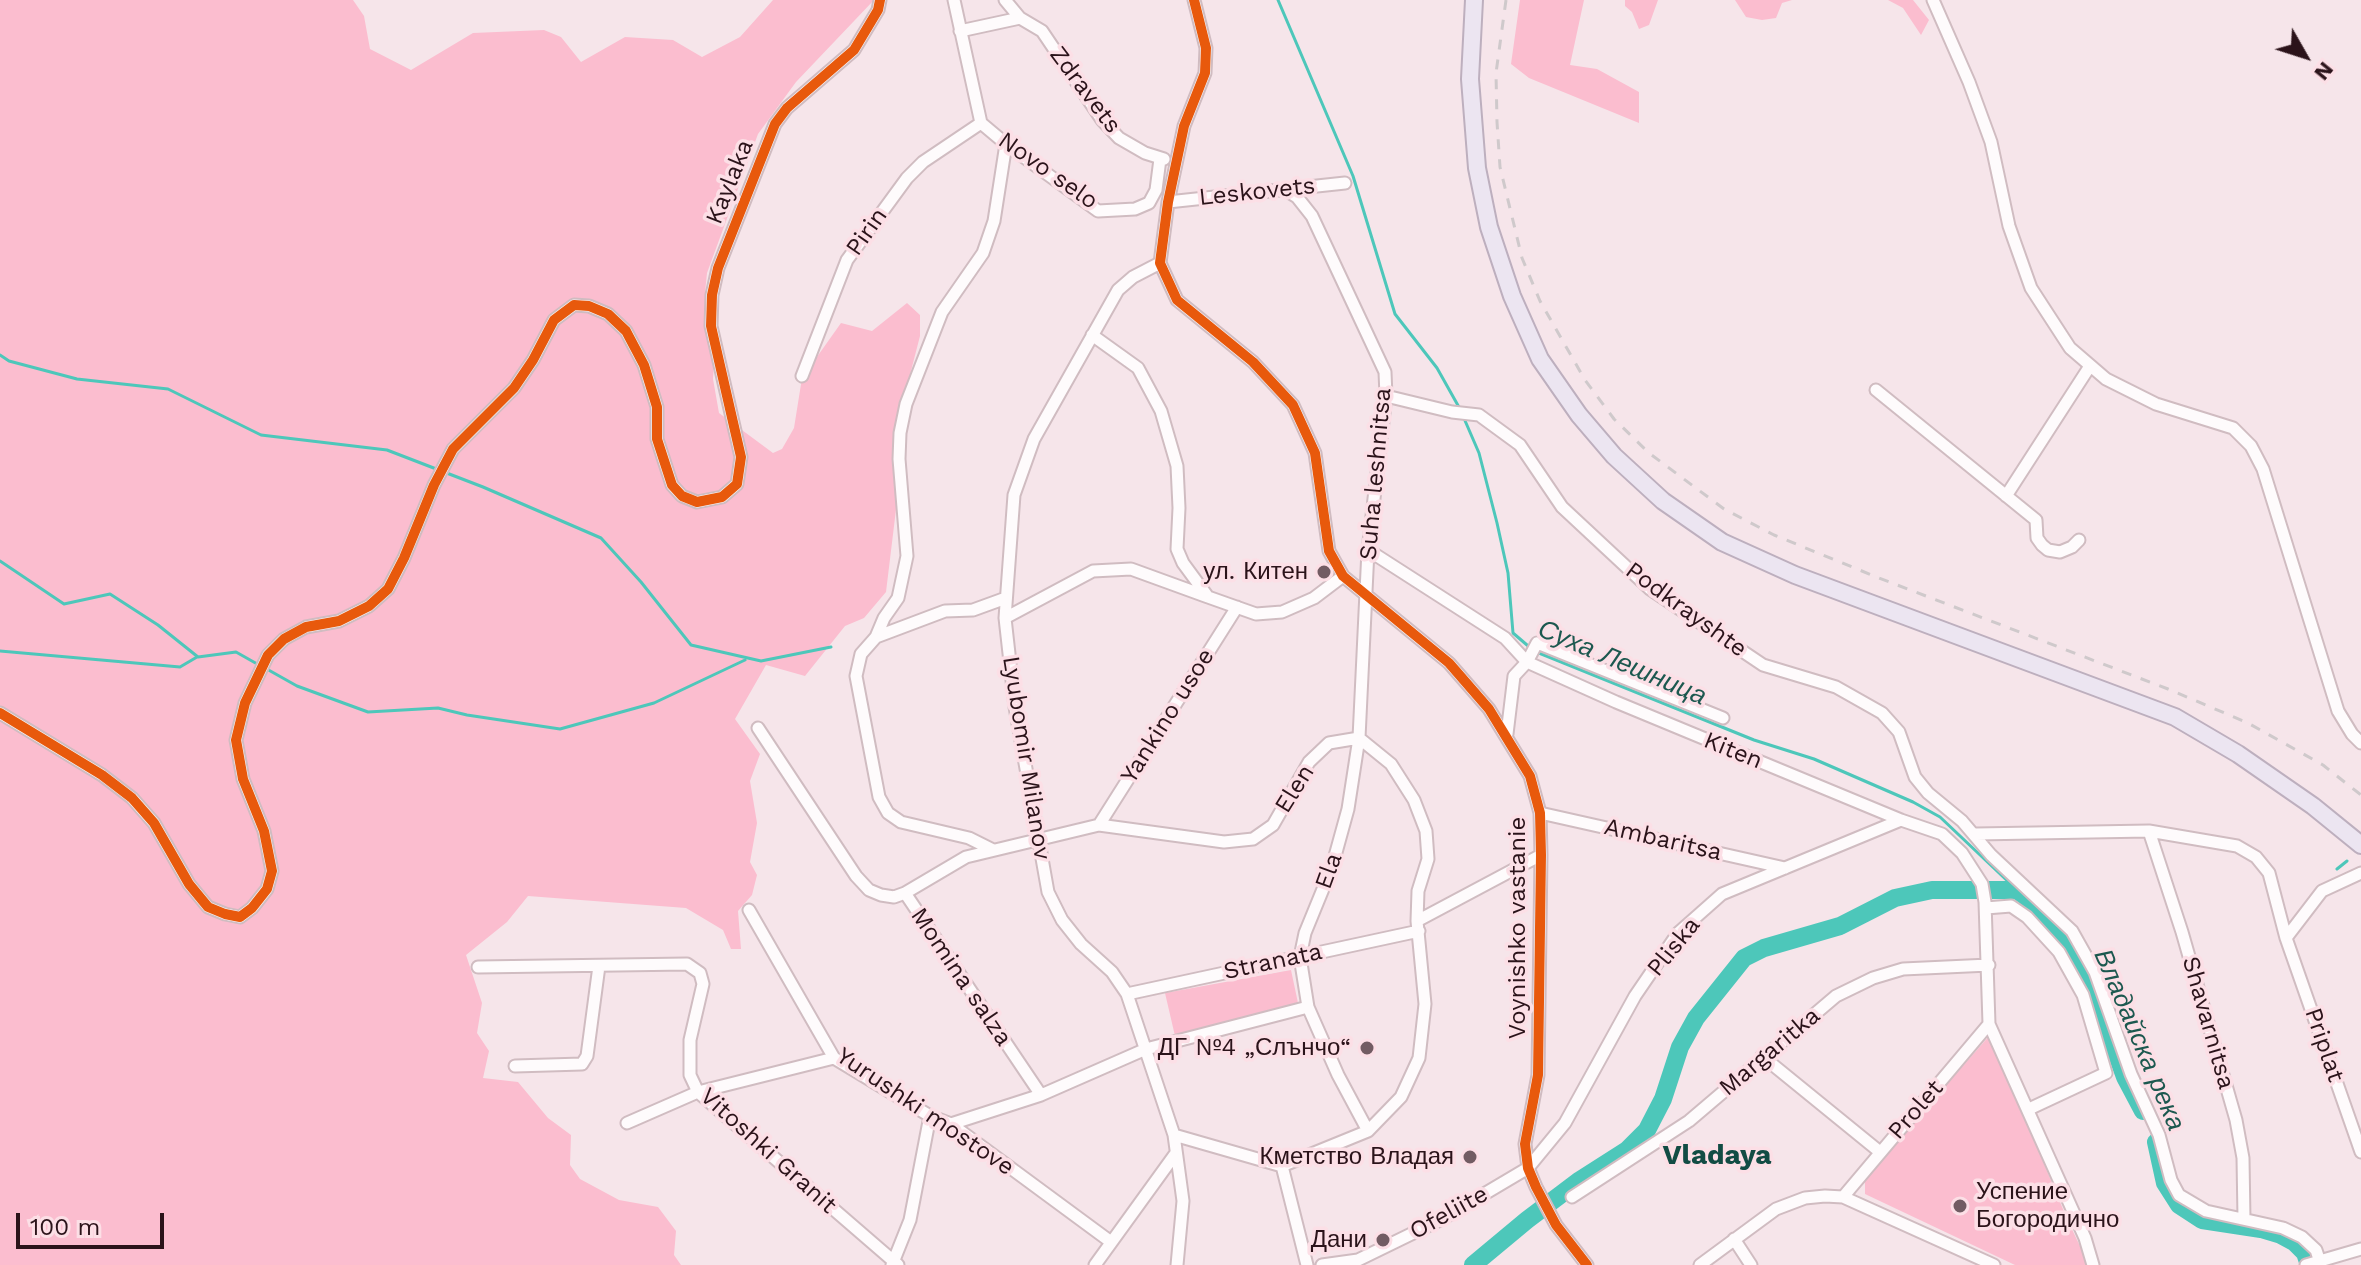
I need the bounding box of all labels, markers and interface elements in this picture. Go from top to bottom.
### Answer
north arrow [2265,16,2345,96]
street label: Zdravets [1043,41,1127,139]
text: N [2309,57,2339,86]
street label: Novo selo [993,126,1103,216]
street label: Kaylaka [700,136,760,228]
street label: Leskovets [1197,172,1317,212]
street label: Pirin [840,202,894,262]
street label: Suha leshnitsa [1354,387,1398,561]
street label: Podkrayshte [1620,556,1752,664]
place label: ул. Китен [1203,558,1308,586]
marker: ул. Китен [1315,563,1333,581]
water label: Суха Лешница [1533,614,1711,712]
street label: Yankino usoe [1115,643,1221,789]
street label: Lyubomir Milanov [996,654,1056,862]
street label: Kiten [1699,726,1767,776]
street label: Elen [1269,760,1321,818]
street label: Ambaritsa [1601,812,1725,868]
street label: Voynishko vastanie [1504,817,1532,1039]
street label: Ela [1309,849,1349,893]
street label: Momina salza [904,902,1018,1052]
street label: Pliska [1641,912,1707,982]
street label: Stranata [1221,938,1325,986]
water label: Владайска река [2087,945,2191,1135]
street label: Shavarnitsa [2175,953,2241,1093]
street label: Margaritka [1714,1002,1826,1102]
street label: Priplat [2298,1004,2350,1086]
place label: ДГ №4 „Слънчо“ [1158,1034,1351,1062]
marker: ДГ №4 „Слънчо“ [1358,1039,1376,1057]
street label: Yurushki mostove [831,1042,1019,1182]
street label: Prolet [1882,1074,1950,1146]
street label: Vitoshki Granit [694,1082,842,1220]
district label: Vladaya [1662,1139,1772,1173]
place label: Кметство Владая [1260,1143,1454,1171]
marker: Кметство Владая [1461,1148,1479,1166]
place label: Успение Богородично [1976,1178,2119,1234]
street label: Ofeliite [1405,1180,1493,1246]
scale bar [20,1197,168,1247]
marker: Успение Богородично [1951,1197,1969,1215]
text: 100 m [30,1213,100,1241]
place label: Дани [1311,1226,1367,1254]
marker: Дани [1374,1231,1392,1249]

